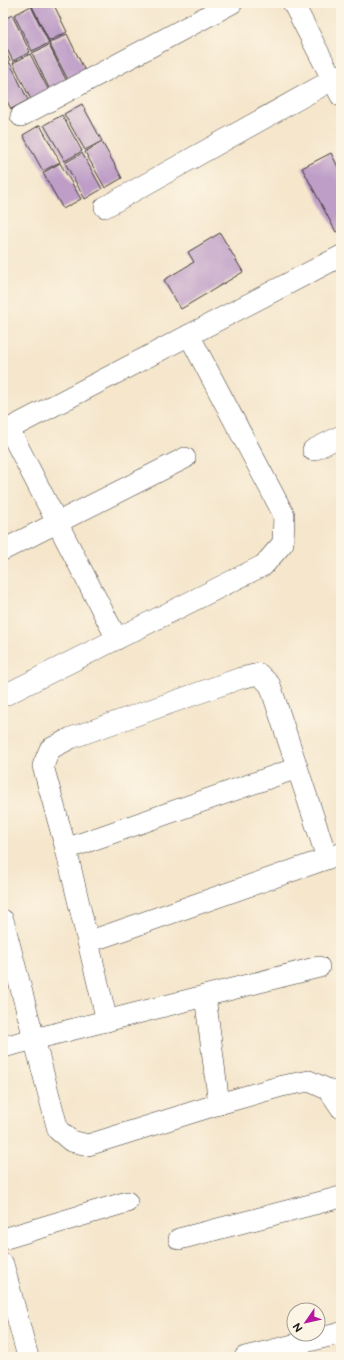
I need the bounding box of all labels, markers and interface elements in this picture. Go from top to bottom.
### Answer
north arrow [286,1302,326,1342]
text: N [290,1320,306,1334]

